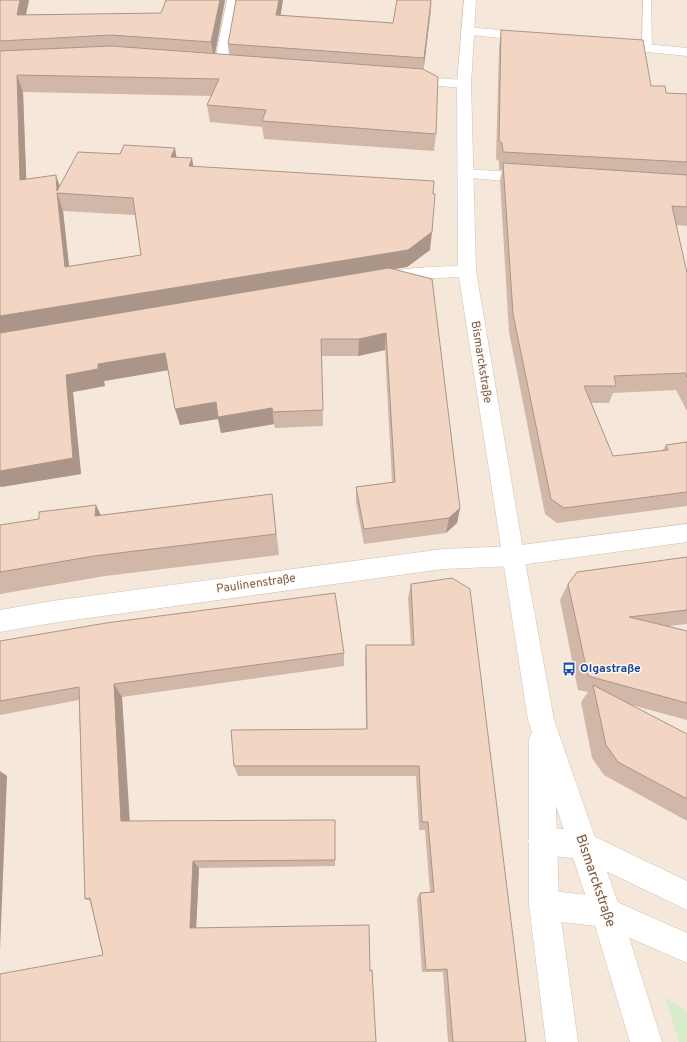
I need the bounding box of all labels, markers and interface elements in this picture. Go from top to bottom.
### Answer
street label: Bismarckstraße [467,320,495,404]
street label: Paulinenstraße [215,570,297,598]
bus stop icon: Olgastraße [561,661,577,677]
place label: Olgastraße [580,661,641,677]
street label: Bismarckstraße [571,832,619,930]

